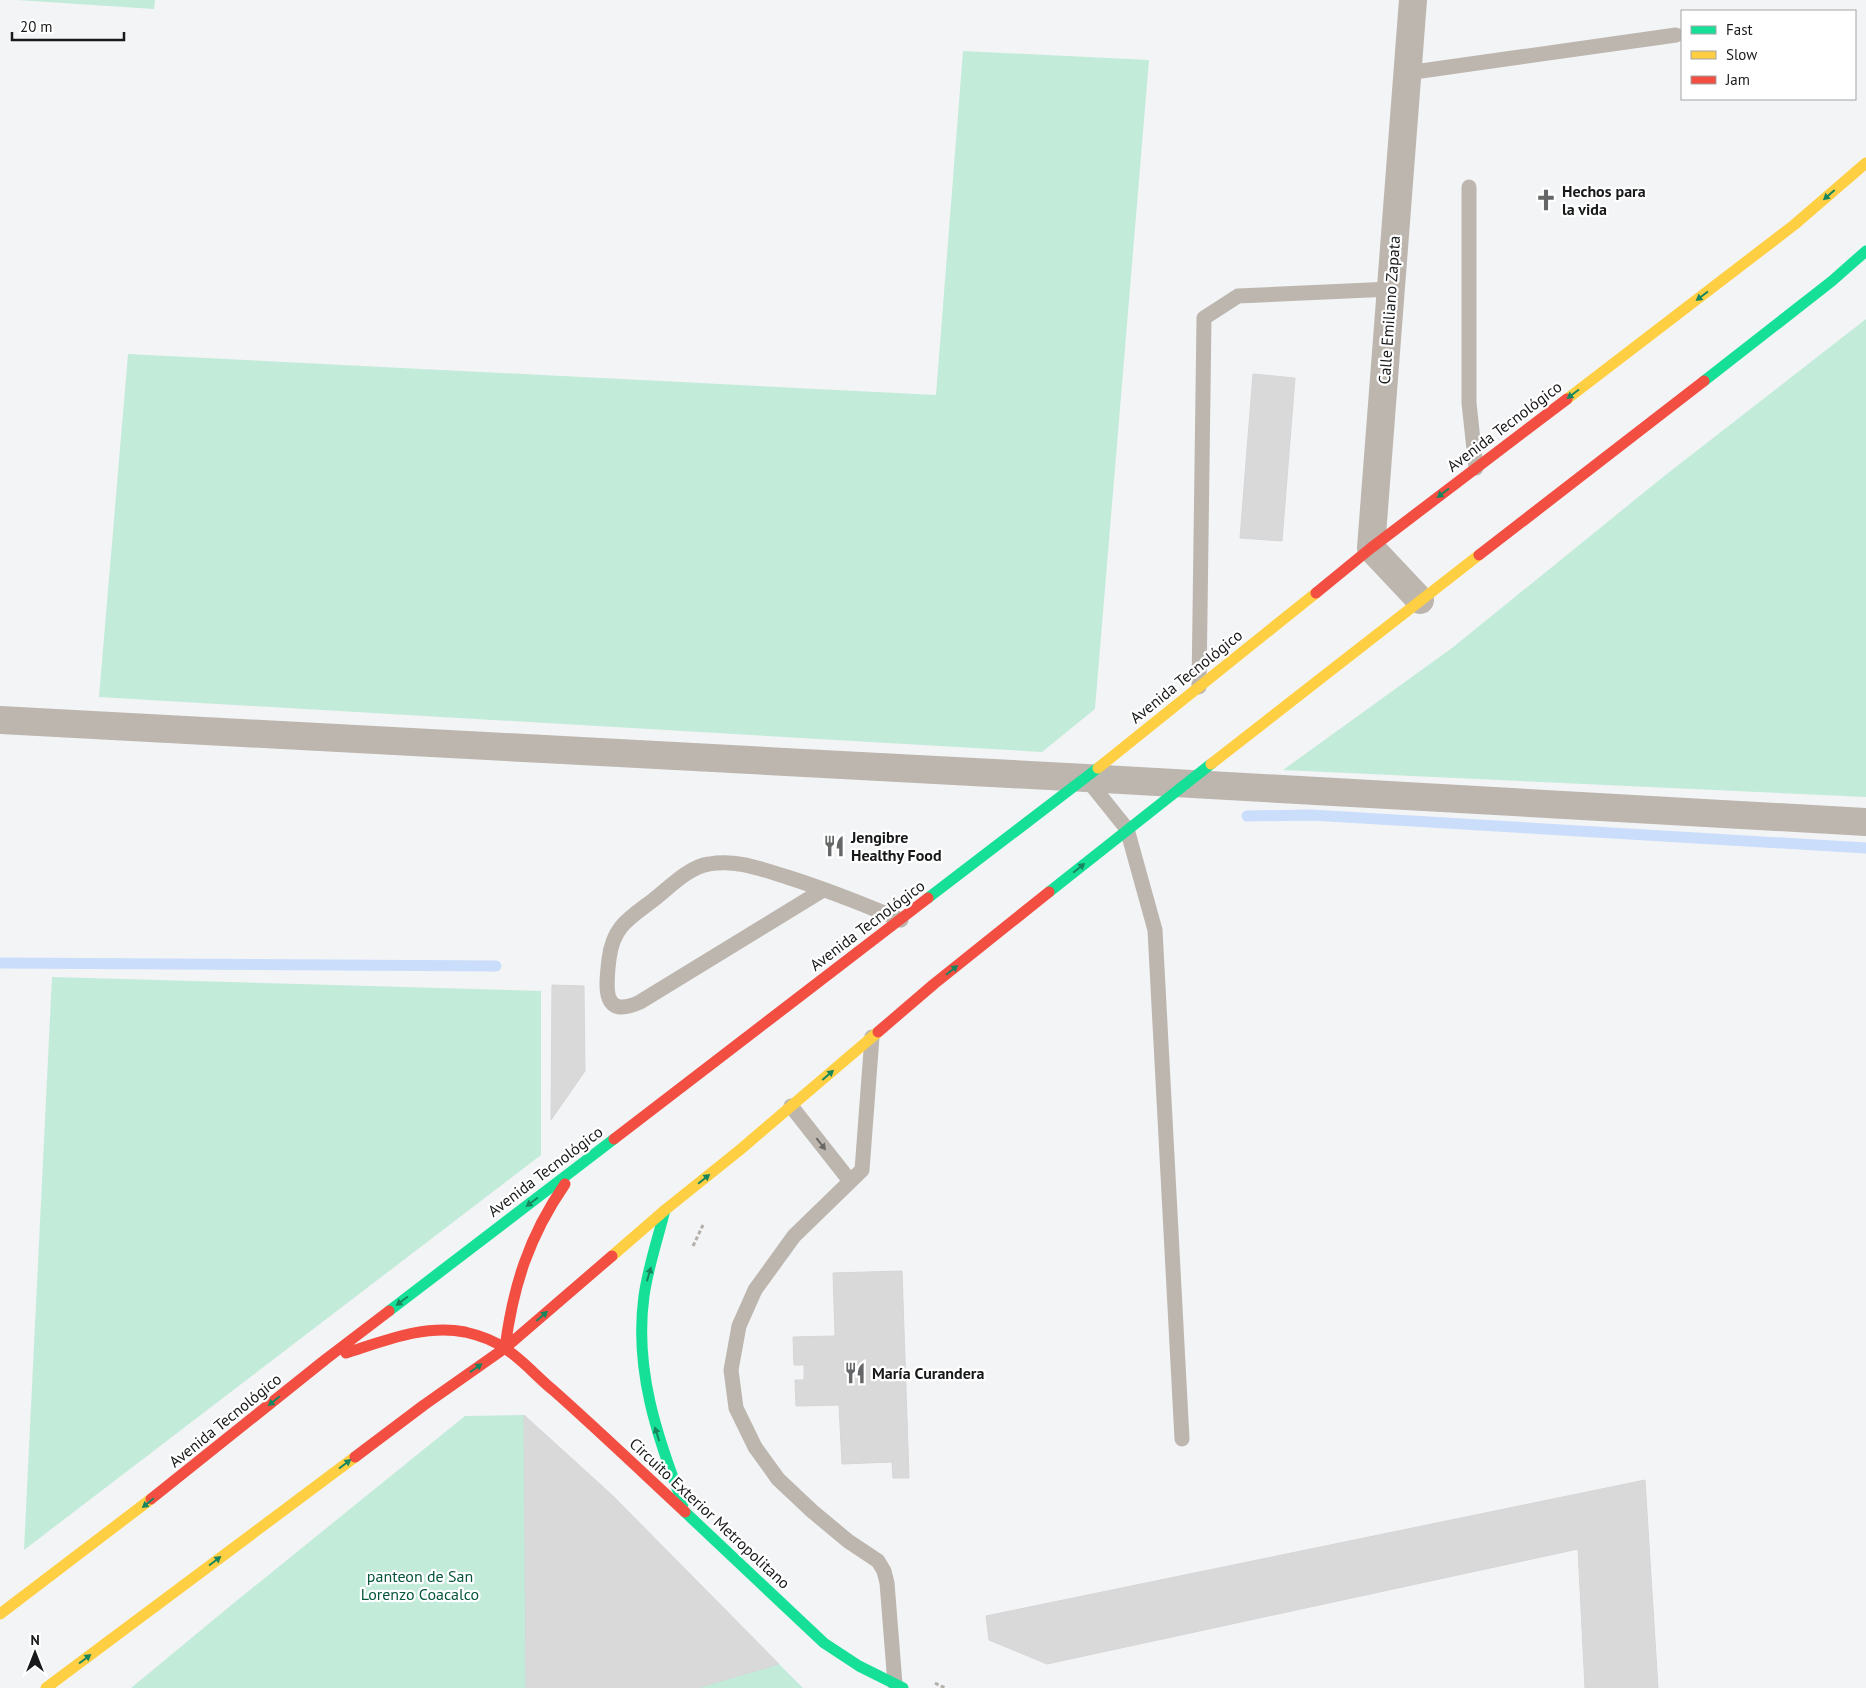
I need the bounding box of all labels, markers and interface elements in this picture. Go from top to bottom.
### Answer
scale bar [12,10,125,42]
legend [1681,10,1856,100]
text: 20 m [20,17,53,36]
text: Fast [1726,20,1753,39]
text: Slow [1726,45,1757,64]
text: Jam [1725,70,1750,89]
place label: Hechos para la vida [1562,181,1646,219]
church icon: Hechos para la vida [1533,187,1559,213]
one-way arrow [1823,189,1836,200]
street label: Calle Emiliano Zapata [1374,235,1404,385]
one-way arrow [1696,290,1709,301]
street label: Avenida Tecnológico [1443,376,1565,476]
one-way arrow [1566,389,1579,400]
one-way arrow [1437,487,1450,498]
street label: Avenida Tecnológico [1126,625,1246,727]
place label: Jengibre Healthy Food [850,827,942,865]
restaurant icon: Jengibre Healthy Food [821,833,847,859]
one-way arrow [1072,862,1085,873]
street label: Avenida Tecnológico [806,875,928,975]
one-way arrow [945,964,958,975]
one-way arrow [822,1069,835,1080]
street label: Avenida Tecnológico [484,1121,606,1221]
one-way arrow [815,1137,826,1150]
one-way arrow [697,1174,710,1185]
one-way arrow [525,1197,538,1208]
one-way arrow [645,1267,653,1282]
one-way arrow [395,1296,409,1306]
one-way arrow [536,1310,548,1322]
restaurant icon: María Curandera [842,1360,868,1386]
one-way arrow [469,1363,483,1373]
place label: María Curandera [872,1363,984,1383]
street label: Avenida Tecnológico [165,1369,285,1471]
one-way arrow [268,1395,281,1406]
one-way arrow [653,1427,660,1442]
street label: Circuito Exterior Metropolitano [626,1433,794,1593]
one-way arrow [338,1459,352,1469]
one-way arrow [141,1497,154,1508]
one-way arrow [208,1556,221,1567]
park label: panteon de San Lorenzo Coacalco [361,1566,479,1604]
north arrow [10,1628,60,1678]
text: N [30,1631,40,1649]
one-way arrow [78,1654,92,1664]

